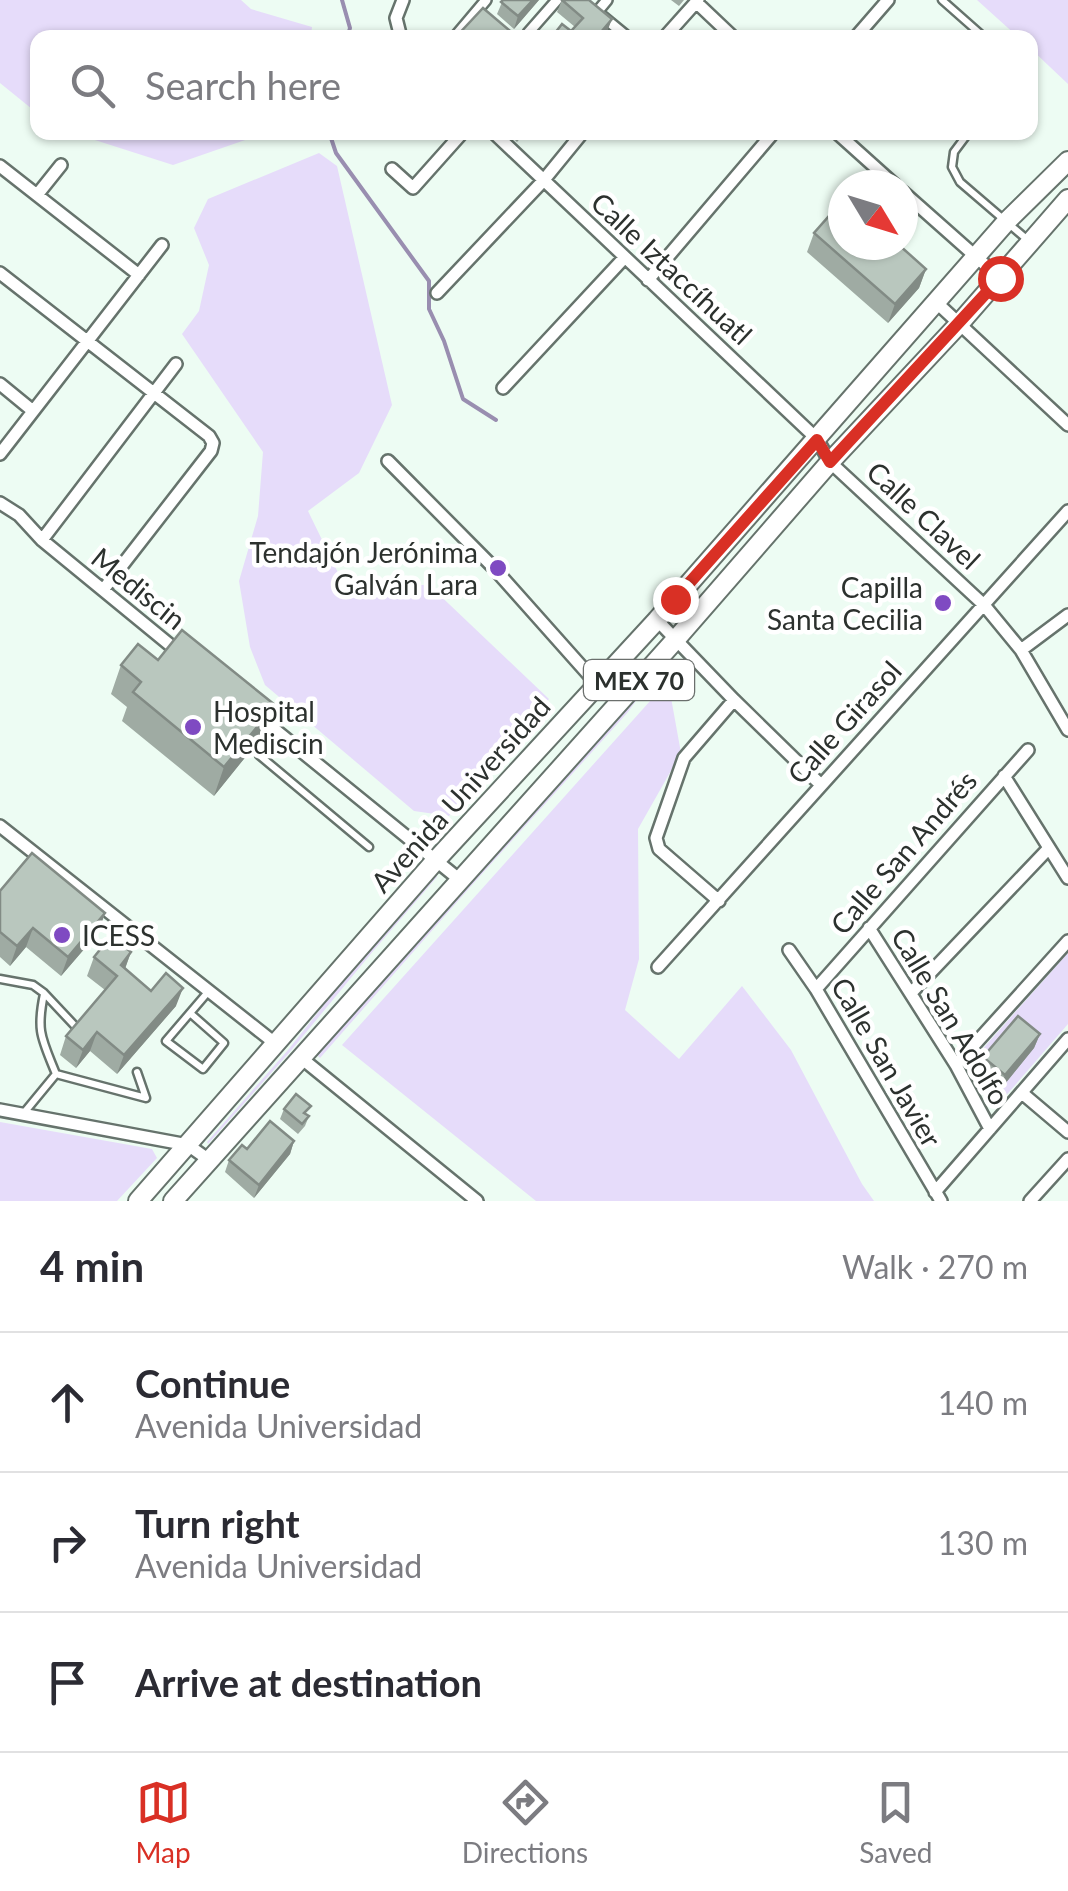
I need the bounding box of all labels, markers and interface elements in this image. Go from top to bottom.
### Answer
search box [30,30,1038,140]
icon: search [65,58,120,113]
text: Search here [145,62,341,108]
north arrow [828,170,918,260]
street label: Calle Iztaccíhuatl [585,185,759,351]
route start [978,256,1024,302]
street label: Calle Clavel [860,454,988,576]
place label: Tendajón Jerónima Galván Lara [249,535,478,601]
street label: Mediscin [85,540,193,636]
marker: Tendajón Jerónima Galván Lara [487,557,509,579]
place label: Capilla Santa Cecilia [767,570,923,636]
route end [653,577,699,623]
marker: Capilla Santa Cecilia [932,592,954,614]
street label: Calle Girasol [780,654,908,790]
road number: MEX 70 [584,660,694,700]
street label: Avenida Universidad [363,689,557,899]
place label: Hospital Mediscin [213,694,324,760]
marker: Hospital Mediscin [182,716,204,738]
street label: Calle San Andrés [823,763,983,941]
place label: ICESS [82,918,155,952]
street label: Calle San Adolfo [885,921,1017,1111]
marker: ICESS [51,924,73,946]
street label: Calle San Javier [825,971,949,1153]
text: 4 min [40,1241,144,1291]
text: Walk · 270 m [842,1247,1028,1286]
text: Continue [135,1360,290,1406]
icon: ahead [40,1375,95,1430]
text: 140 m [938,1383,1028,1422]
text: Avenida Universidad [135,1406,422,1445]
text: Turn right [135,1500,300,1546]
icon: right [40,1515,95,1570]
text: 130 m [938,1523,1028,1562]
text: Avenida Universidad [135,1546,422,1585]
icon: arrive [40,1655,95,1710]
text: Arrive at destination [135,1659,482,1705]
tab: Map [136,1775,191,1869]
tab: Directions [462,1775,588,1869]
tab: Saved [859,1775,932,1869]

